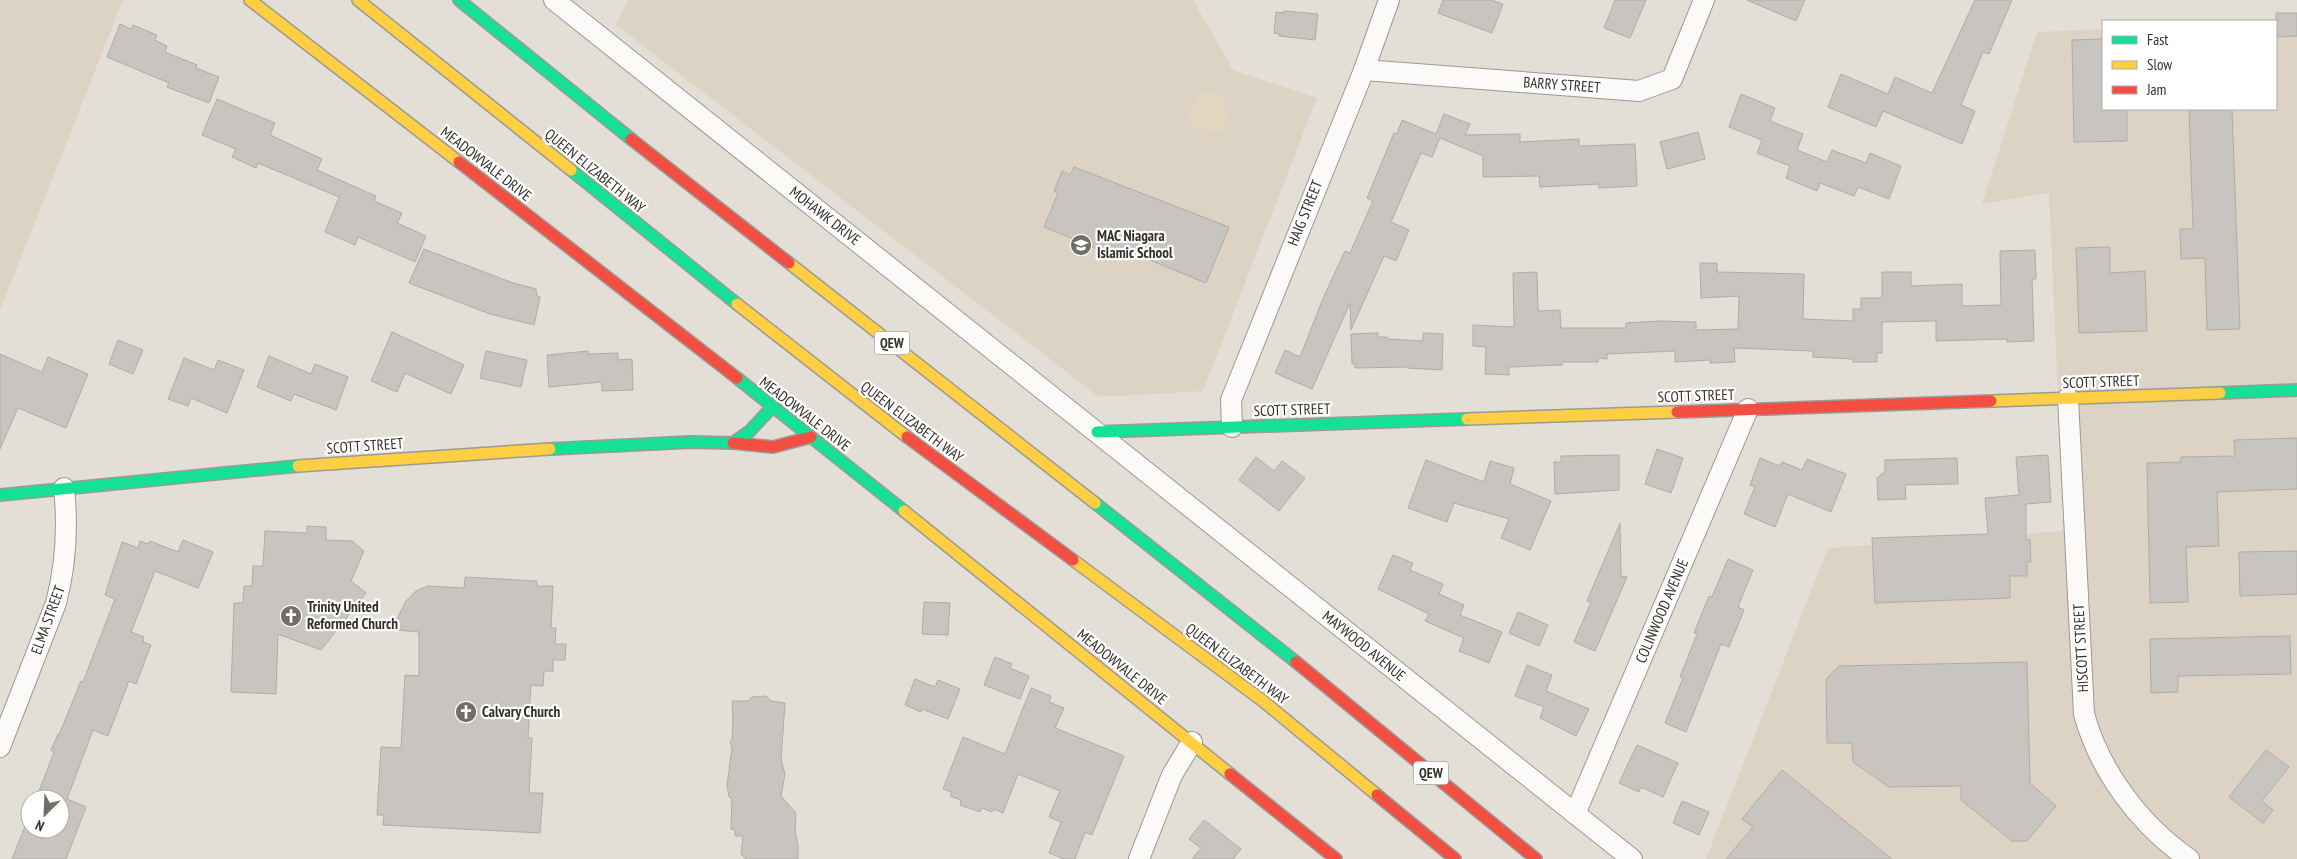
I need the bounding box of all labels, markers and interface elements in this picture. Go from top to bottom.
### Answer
legend [2102,20,2277,110]
text: Fast [2147,30,2168,49]
text: Slow [2147,55,2172,74]
street label: BARRY STREET [1523,72,1602,97]
text: Jam [2146,80,2166,99]
street label: MEADOWVALE DRIVE [437,122,536,205]
street label: QUEEN ELIZABETH WAY [541,124,649,217]
street label: HAIG STREET [1283,177,1326,248]
street label: MOHAWK DRIVE [786,182,865,249]
place label: MAC Niagara Islamic School [1097,226,1173,262]
school or university icon: MAC Niagara Islamic School [1069,233,1093,257]
road number: QEW [874,332,910,354]
street label: SCOTT STREET [2062,371,2140,392]
street label: MEADOWVALE DRIVE [756,372,855,455]
street label: QUEEN ELIZABETH WAY [857,377,968,467]
street label: SCOTT STREET [1657,385,1735,406]
street label: SCOTT STREET [1253,399,1331,420]
street label: SCOTT STREET [326,433,404,458]
street label: COLINWOOD AVENUE [1631,556,1692,666]
street label: ELMA STREET [26,583,69,657]
place label: Trinity United Reformed Church [307,597,398,633]
street label: HISCOTT STREET [2069,603,2092,693]
church icon: Trinity United Reformed Church [279,604,303,628]
street label: MAYWOOD AVENUE [1319,606,1410,685]
street label: QUEEN ELIZABETH WAY [1182,619,1293,709]
street label: MEADOWVALE DRIVE [1074,625,1171,709]
church icon: Calvary Church [454,700,478,724]
place label: Calvary Church [482,702,561,721]
road number: QEW [1414,761,1448,784]
north arrow [20,789,70,839]
text: N [33,816,47,836]

